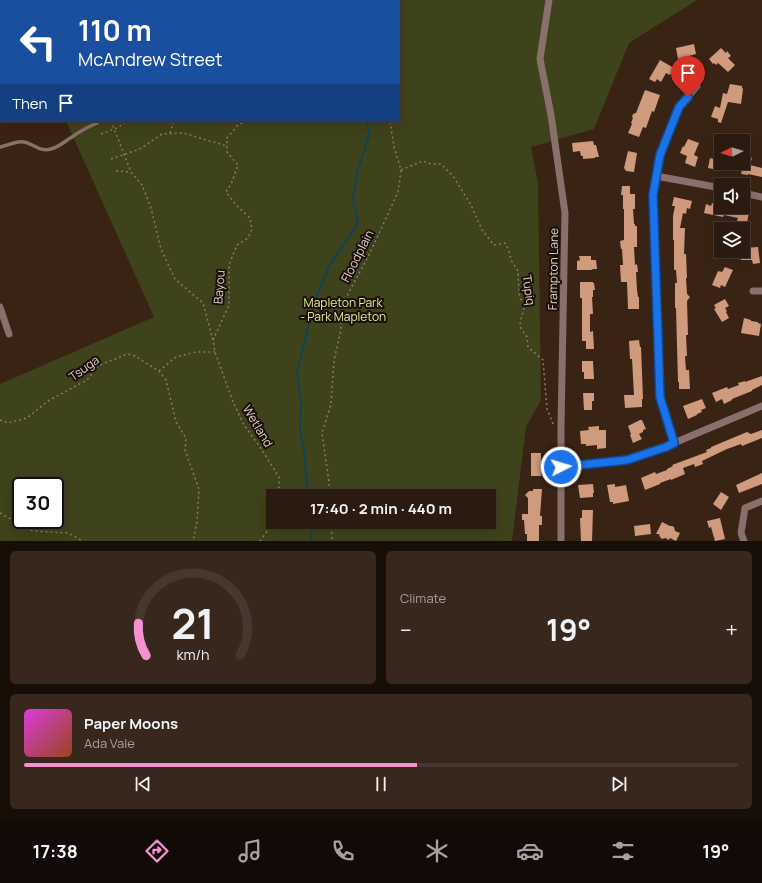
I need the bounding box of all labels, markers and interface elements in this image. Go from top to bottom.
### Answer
text: 110 m [78,11,152,49]
icon: left [12,16,64,68]
text: McAndrew Street [78,47,223,71]
pin [671,56,705,97]
icon: arrive [677,62,699,84]
icon: arrive [55,92,77,114]
text: Then [12,93,47,114]
north arrow [714,134,750,170]
map controls [714,134,750,258]
button: sound [714,178,750,214]
button: layers [714,222,750,258]
street label: Floodplain [337,227,377,285]
street label: Frampton Lane [544,228,562,310]
street label: Bayou [209,269,229,305]
street label: Tupiq [518,274,540,306]
park label: Mapleton Park - Park Mapleton [300,294,386,325]
street label: Tsuga [65,351,103,385]
street label: Wetland [239,402,277,450]
position arrow [540,446,582,488]
speed limit sign: 30 [12,477,64,529]
text: 17:40 · 2 min · 440 m [310,498,452,519]
text: Climate [400,589,446,607]
text: 21 [172,594,215,650]
text: 19° [546,609,591,650]
text: − [400,615,412,645]
text: + [725,615,738,645]
text: km/h [176,644,210,663]
text: Paper Moons [84,713,178,734]
text: Ada Vale [84,734,135,752]
icon: previous [132,773,154,795]
icon: pause [370,773,392,795]
icon: next [608,773,630,795]
icon: directions [143,837,171,865]
icon: music [236,837,264,865]
icon: phone [329,837,357,865]
icon: climate [423,837,451,865]
icon: car [516,837,544,865]
icon: filters [609,837,637,865]
text: 17:38 [33,839,78,863]
text: 19° [702,839,729,863]

